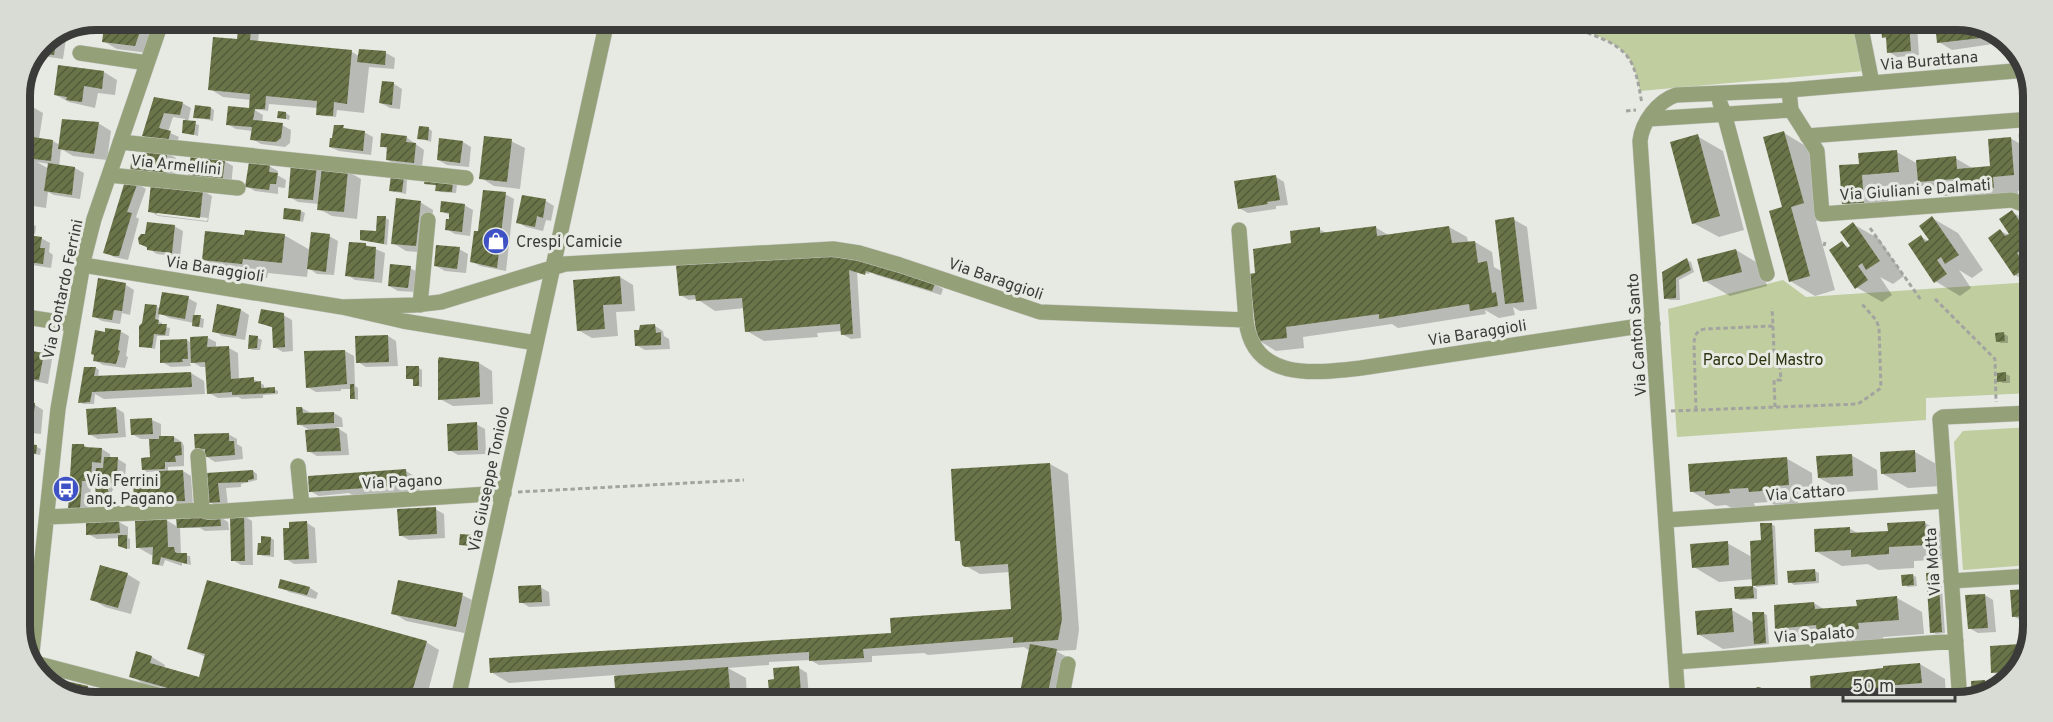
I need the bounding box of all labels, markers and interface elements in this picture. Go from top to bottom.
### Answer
street label: Via Burattana [1879,48,1979,76]
street label: Via Armellini [130,151,222,181]
street label: Via Giuliani e Dalmati [1839,176,1991,206]
street label: Via Contardo Ferrini [39,218,89,361]
shop icon: Crespi Camicie [481,226,511,256]
place label: Crespi Camicie [516,233,622,253]
street label: Via Baraggioli [164,252,265,288]
street label: Via Baraggioli [945,254,1046,306]
street label: Via Canton Santo [1624,272,1652,397]
street label: Via Baraggioli [1427,316,1528,352]
park label: Parco Del Mastro [1703,351,1823,371]
street label: Via Giuseppe Toniolo [465,405,515,554]
street label: Via Pagano [361,471,443,495]
place label: Via Ferrini ang. Pagano [86,472,175,510]
bus stop icon: Via Ferrini ang. Pagano [51,474,81,504]
street label: Via Cattaro [1764,481,1846,507]
street label: Via Motta [1922,527,1946,597]
street label: Via Spalato [1773,623,1855,649]
scale bar [1843,665,1956,703]
text: 50 m [1852,676,1894,699]

